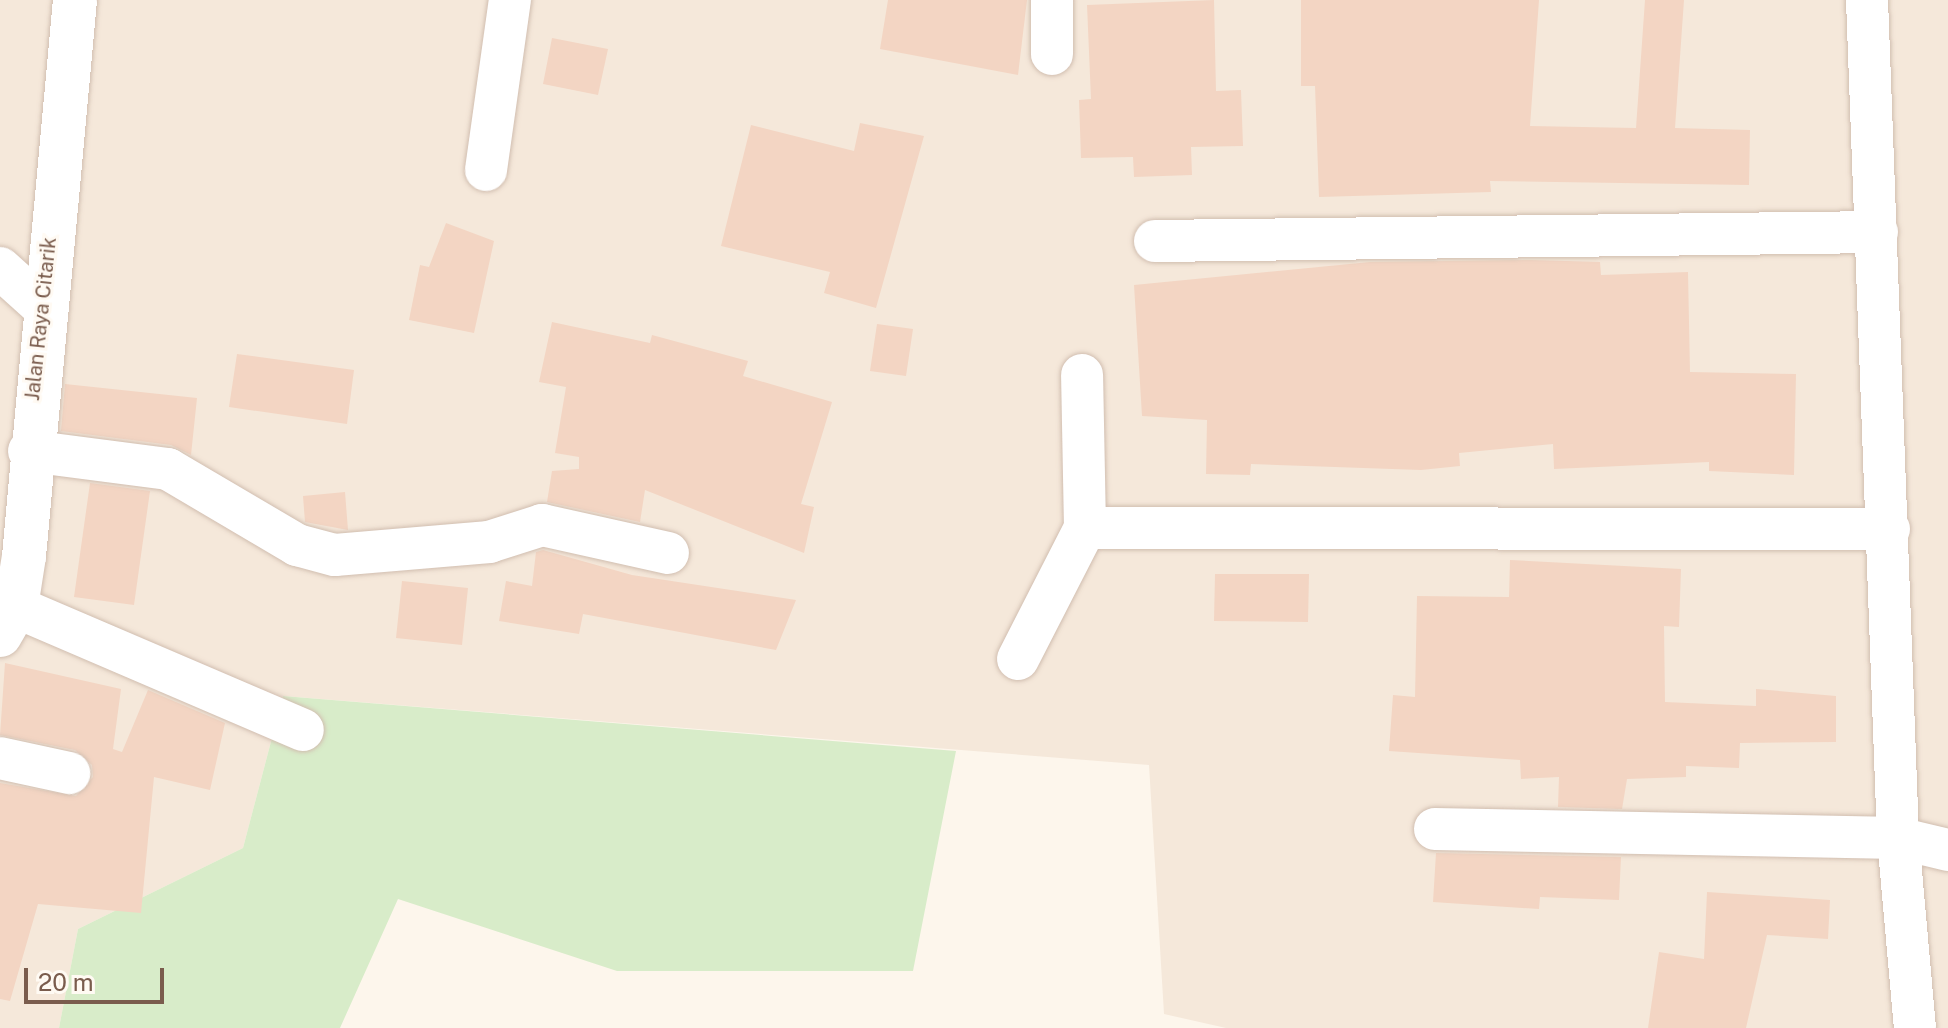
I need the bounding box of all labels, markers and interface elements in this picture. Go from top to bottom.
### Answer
street label: Jalan Raya Citarik [20,236,62,402]
scale bar [28,952,168,1002]
text: 20 m [38,968,94,996]

